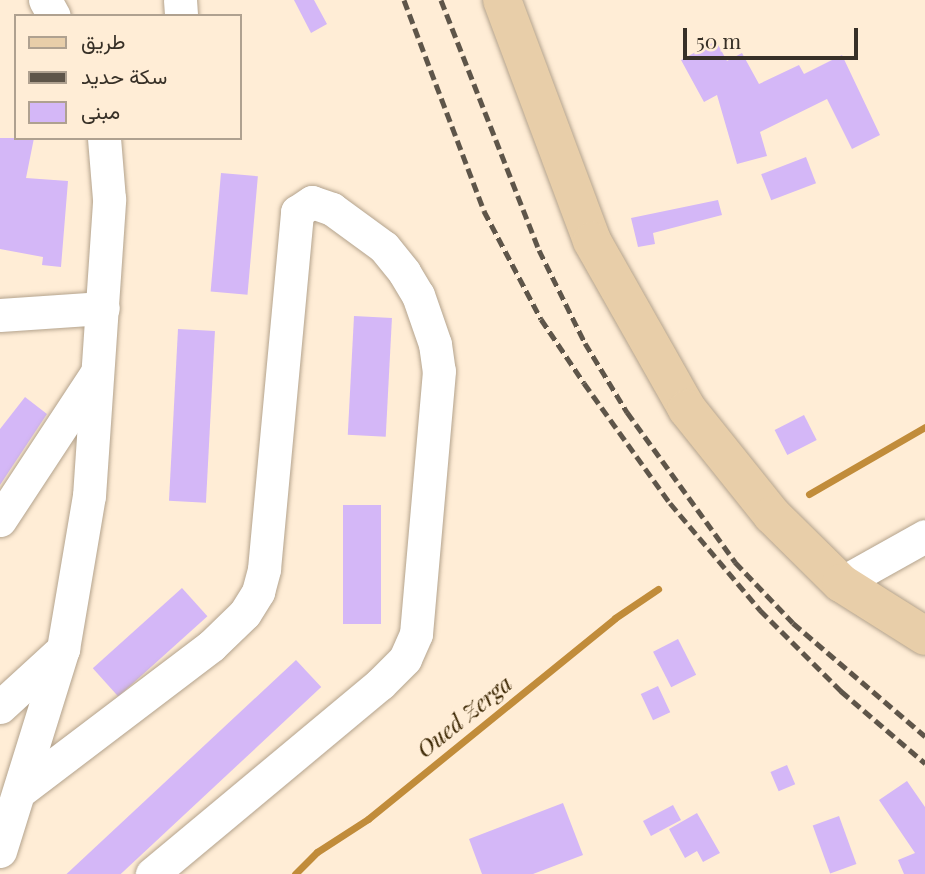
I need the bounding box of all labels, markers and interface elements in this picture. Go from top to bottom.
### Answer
legend [14,14,242,140]
scale bar [687,14,862,58]
text: طريق [81,26,126,54]
text: 50 m [696,26,741,54]
text: سكة حديد [81,61,167,89]
text: مبنى [81,96,120,124]
water label: Oued Zerga [411,669,517,763]

